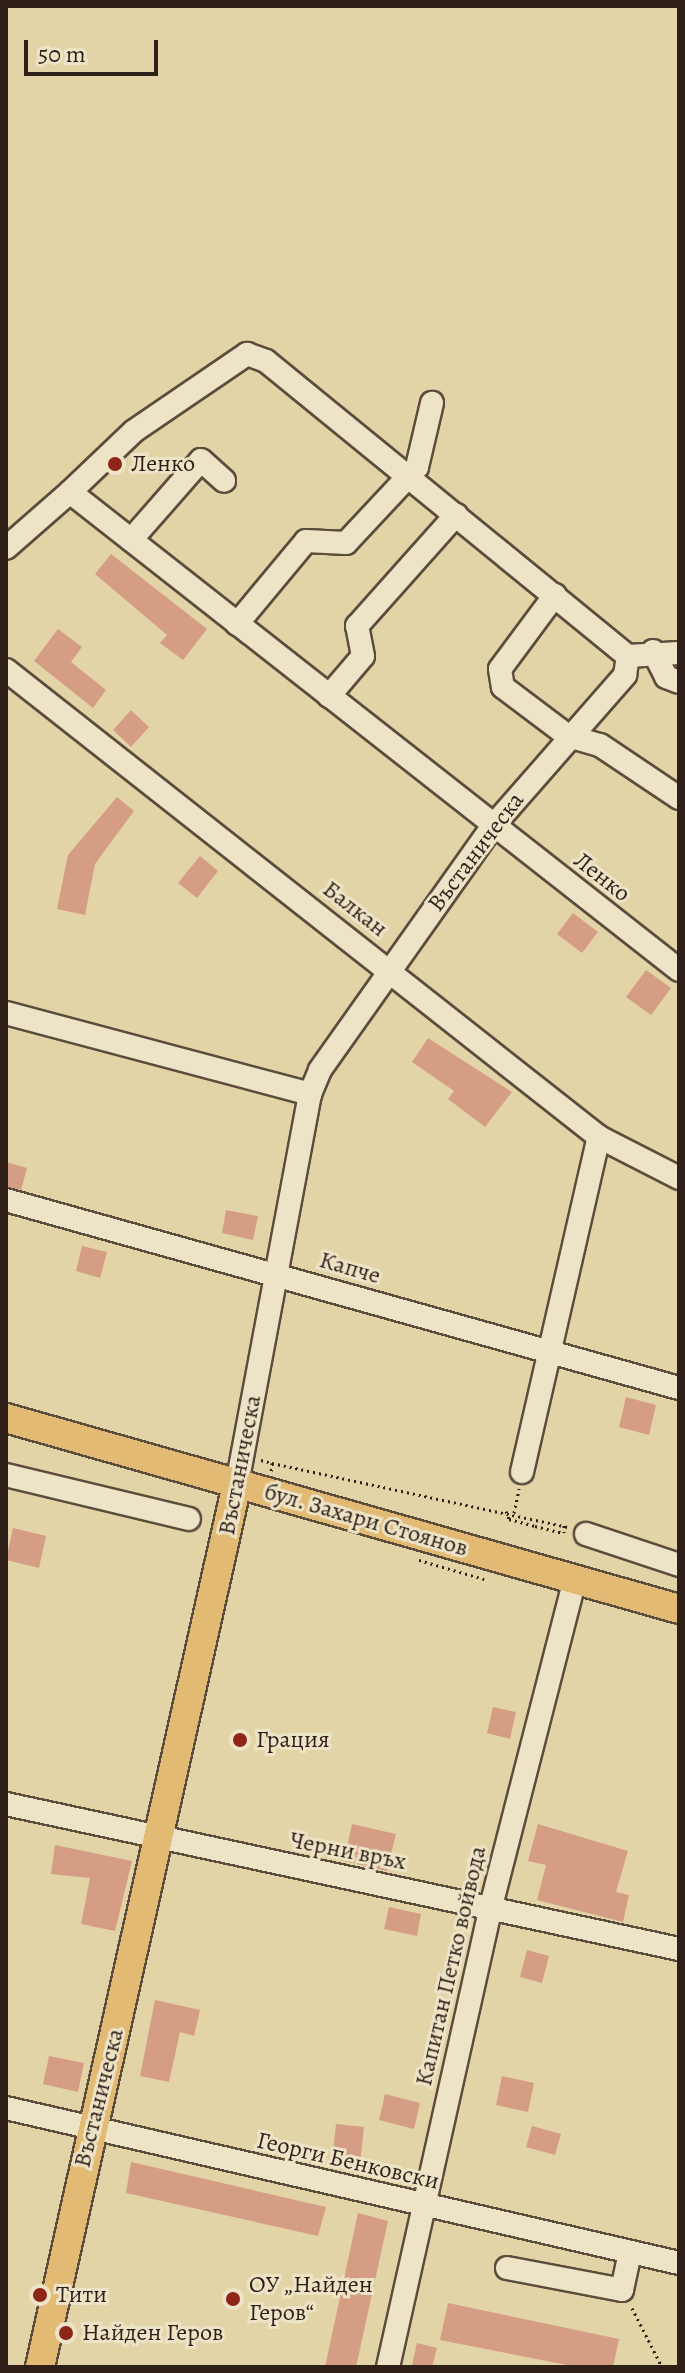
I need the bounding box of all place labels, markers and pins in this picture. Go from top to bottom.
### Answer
place label: Ленко [131,450,195,478]
marker: Ленко [106,455,124,473]
place label: Грация [256,1726,330,1754]
marker: Грация [231,1731,249,1749]
place label: ОУ „Найден Геров“ [249,2271,373,2327]
place label: Тити [56,2281,107,2309]
marker: Тити [31,2286,49,2304]
marker: ОУ „Найден Геров“ [224,2290,242,2308]
place label: Найден Геров [82,2319,223,2347]
marker: Найден Геров [57,2324,75,2342]

